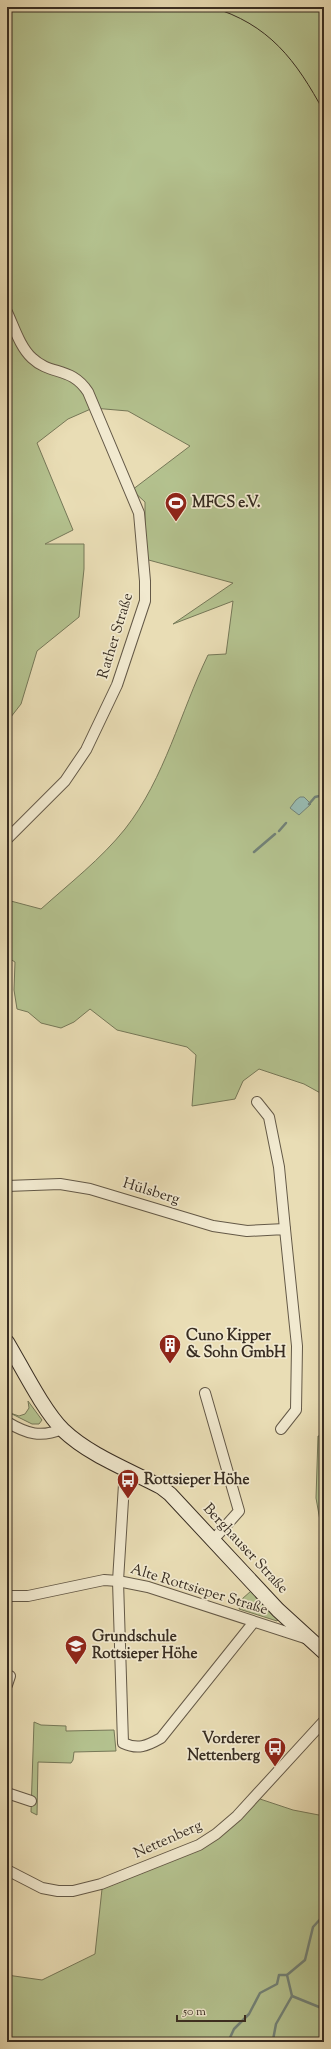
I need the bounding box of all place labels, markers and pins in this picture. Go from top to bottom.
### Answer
sports icon: MFCS e.V. [163,490,189,523]
place label: MFCS e.V. [192,493,261,514]
place label: Cuno Kipper & Sohn GmbH [186,1326,286,1364]
building icon: Cuno Kipper & Sohn GmbH [157,1332,183,1365]
bus stop icon: Rottsieper Höhe [115,1467,141,1500]
place label: Rottsieper Höhe [144,1470,249,1491]
place label: Grundschule Rottsieper Höhe [92,1627,197,1665]
school or university icon: Grundschule Rottsieper Höhe [63,1633,89,1666]
place label: Vorderer Nettenberg [187,1729,261,1767]
bus stop icon: Vorderer Nettenberg [262,1735,288,1768]

